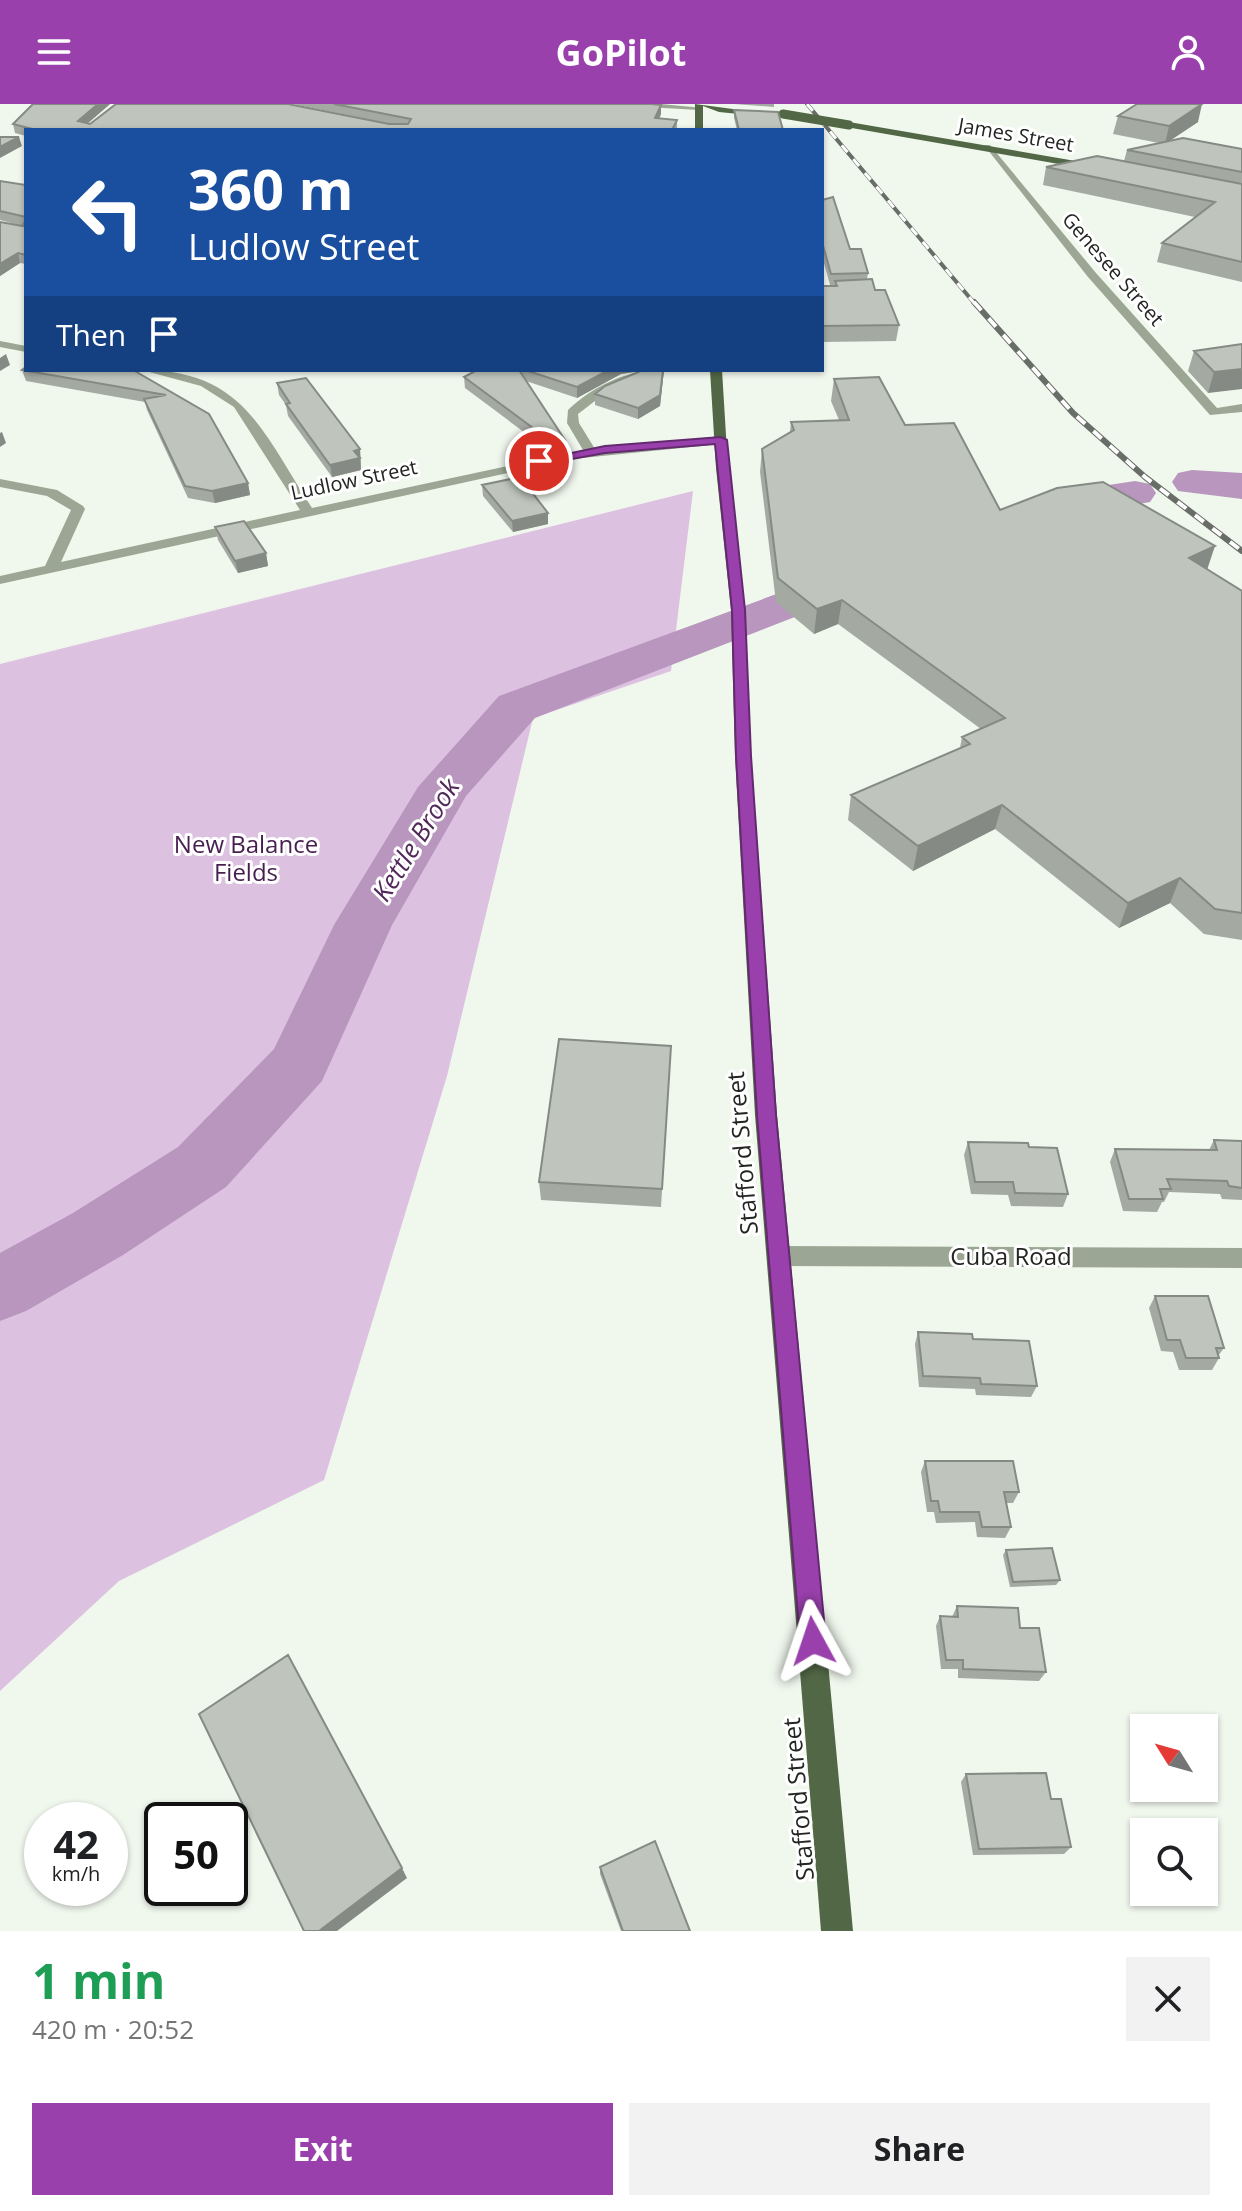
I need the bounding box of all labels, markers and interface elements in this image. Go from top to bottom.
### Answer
text: GoPilot [556,28,686,77]
icon: menu [32,30,76,74]
icon: person [1166,30,1210,74]
street label: James Street [954,111,1076,158]
text: 360 m [188,150,354,226]
icon: left [56,160,160,264]
street label: Genesee Street [1057,206,1170,331]
text: Ludlow Street [188,222,419,271]
icon: arrive [142,312,186,356]
text: Then [56,314,126,355]
pin [505,427,573,495]
icon: arrive [517,439,561,483]
street label: Ludlow Street [288,453,420,506]
water label: Kettle Brook [363,770,468,908]
park label: New Balance Fields [174,827,318,888]
street label: Stafford Street [718,1070,765,1236]
street label: Cuba Road [950,1239,1072,1272]
position arrow [771,1599,855,1683]
north arrow [1130,1714,1218,1802]
map controls [1130,1714,1218,1906]
street label: Stafford Street [774,1716,821,1882]
speed limit sign: 50 [144,1802,248,1906]
text: 42 [53,1816,99,1871]
button: search [1130,1818,1218,1906]
text: km/h [52,1860,100,1887]
text: 1 min [32,1948,165,2013]
button: close [1126,1957,1210,2041]
text: 420 m · 20:52 [32,2011,194,2047]
button: Exit [32,2103,613,2195]
button: Share [629,2103,1210,2195]

